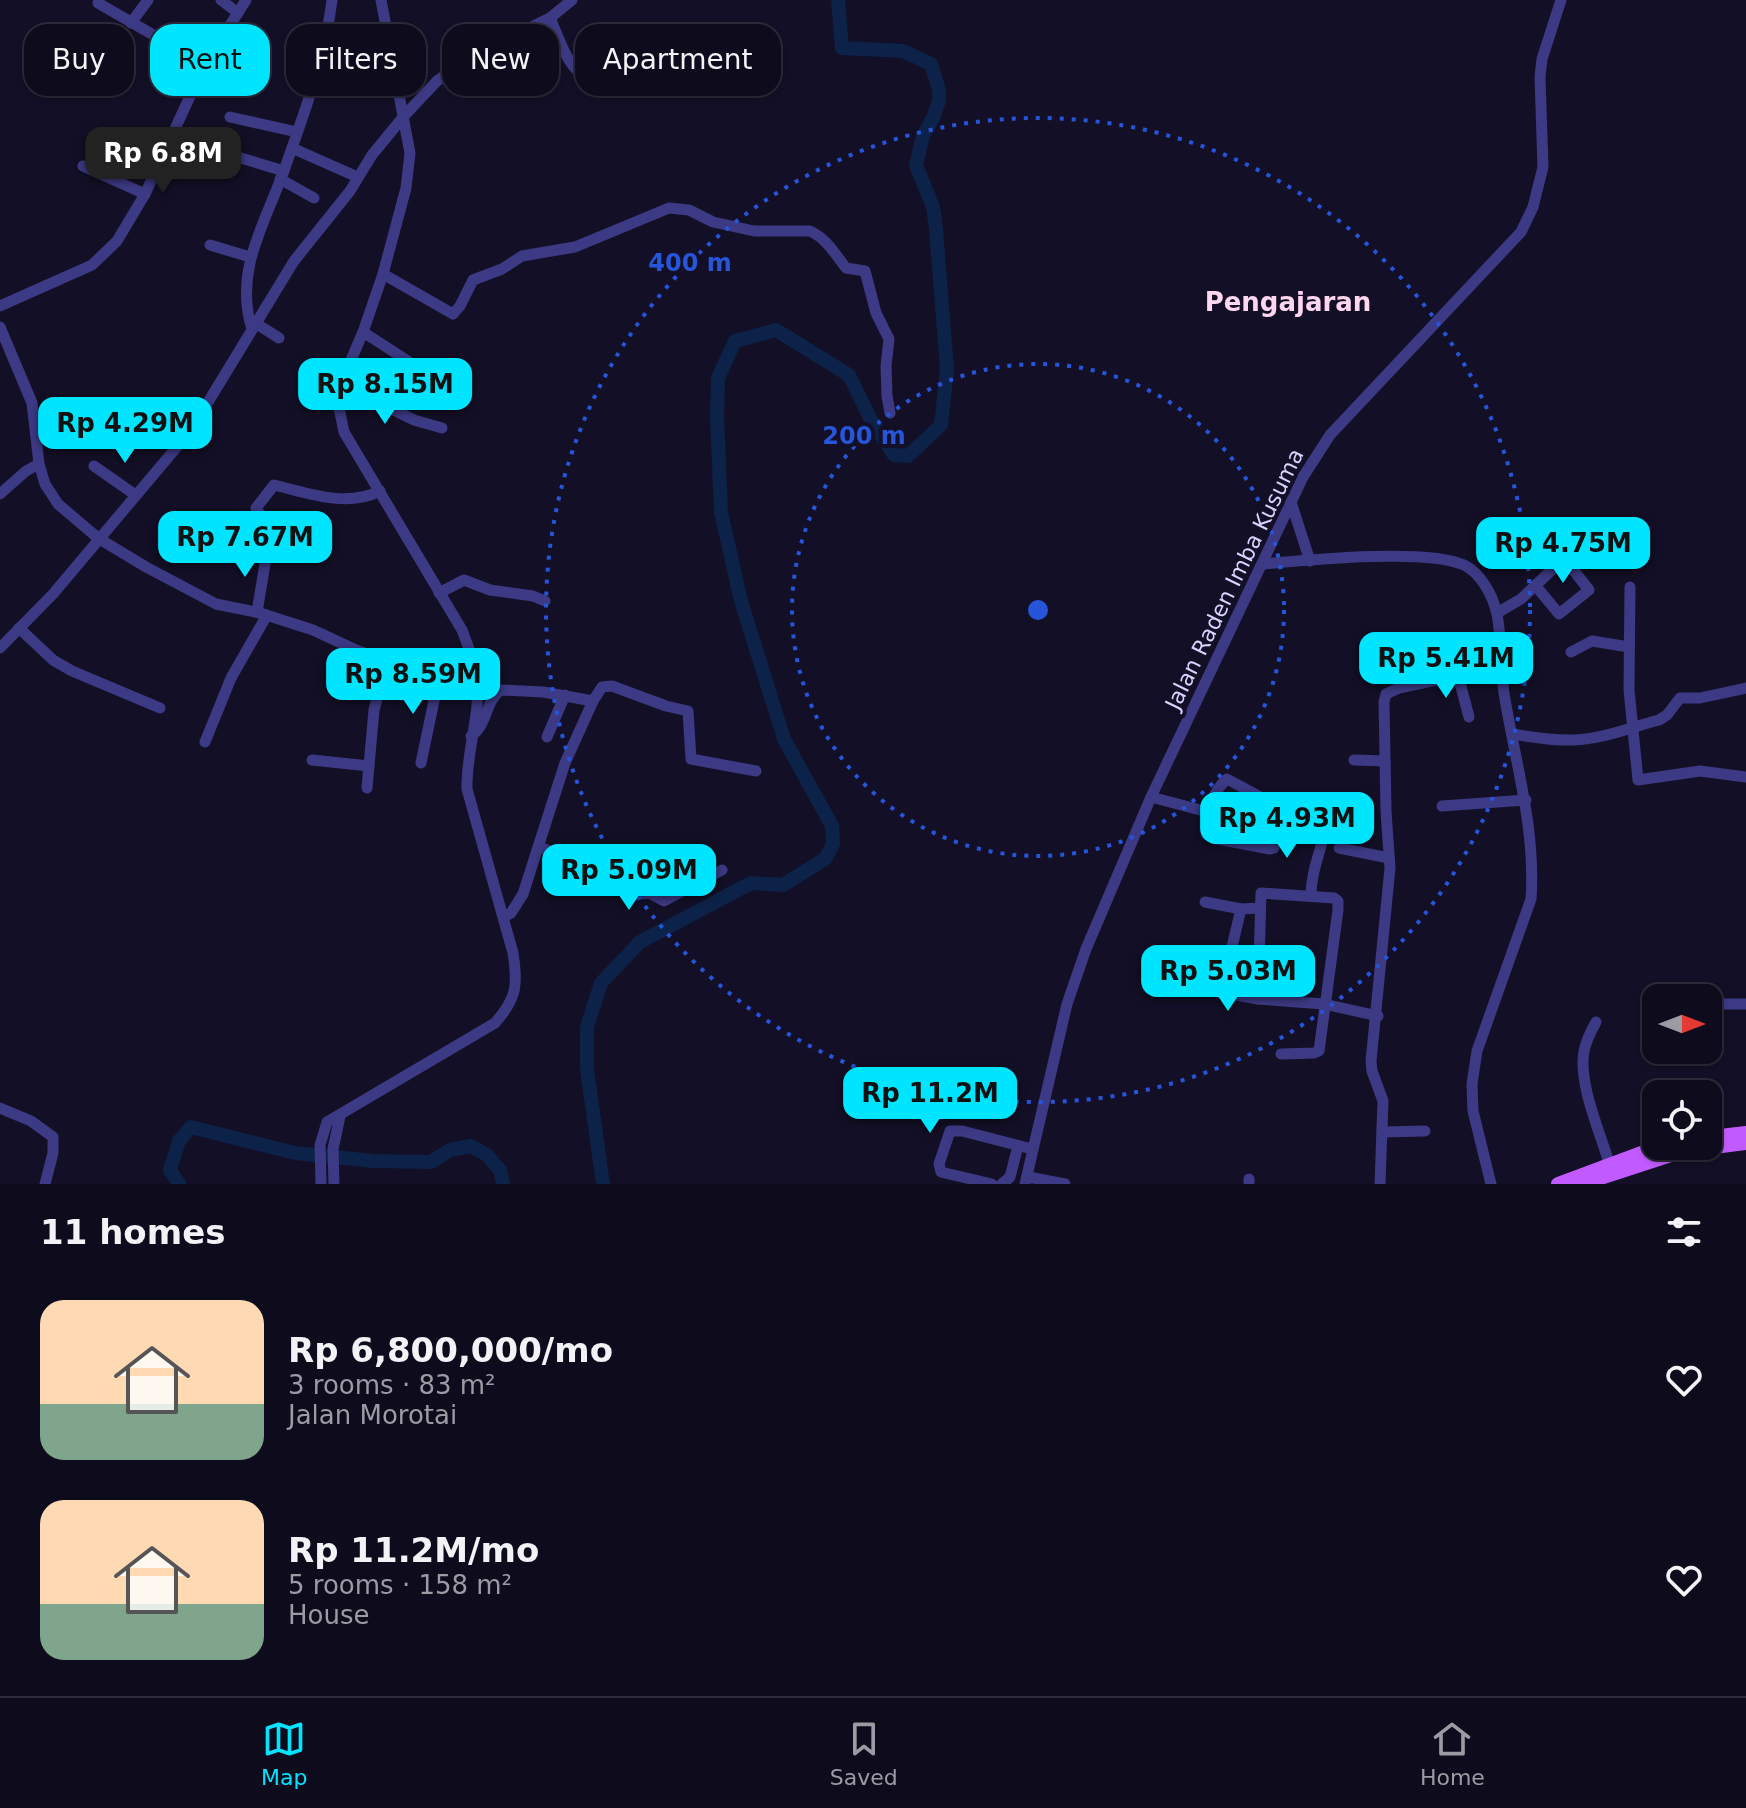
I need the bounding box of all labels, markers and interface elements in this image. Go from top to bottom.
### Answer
chip: Buy [24,24,134,96]
chip: Rent [150,24,270,96]
chip: Filters [286,24,426,96]
chip: New [442,24,559,96]
chip: Apartment [575,24,781,96]
pin: Rp 6.8M [89,127,237,195]
text: Rp 6.8M [103,138,223,168]
text: 400 m [648,249,732,277]
district label: Pengajaran [1205,287,1371,317]
pin: Rp 8.15M [302,358,468,426]
text: Rp 8.15M [316,369,454,399]
pin: Rp 4.29M [42,397,208,465]
text: Rp 4.29M [56,408,194,438]
text: 200 m [822,422,906,450]
street label: Jalan Raden Imba Kusuma [1159,445,1309,716]
pin: Rp 7.67M [162,511,328,579]
pin: Rp 4.75M [1480,517,1646,585]
text: Rp 7.67M [176,522,314,552]
text: Rp 4.75M [1494,528,1632,558]
centre of rings [1024,596,1052,624]
pin: Rp 5.41M [1363,632,1529,700]
text: Rp 5.41M [1377,643,1515,673]
pin: Rp 8.59M [330,648,496,716]
text: Rp 8.59M [344,659,482,689]
pin: Rp 4.93M [1204,792,1370,860]
text: Rp 4.93M [1218,803,1356,833]
pin: Rp 5.09M [546,844,712,912]
text: Rp 5.09M [560,855,698,885]
pin: Rp 5.03M [1145,945,1311,1013]
text: Rp 5.03M [1159,956,1297,986]
north arrow [1642,984,1722,1064]
map controls [1642,984,1722,1160]
pin: Rp 11.2M [847,1067,1013,1135]
text: Rp 11.2M [861,1078,999,1108]
button: locate [1642,1080,1722,1160]
icon: filters [1662,1210,1706,1254]
text: 11 homes [40,1212,225,1252]
text: Rp 6,800,000/mo [288,1330,613,1370]
icon: home [104,1332,200,1428]
icon: heart [1662,1358,1706,1402]
text: 3 rooms · 83 m² [288,1370,496,1400]
text: Jalan Morotai [288,1400,457,1430]
text: Rp 11.2M/mo [288,1530,539,1570]
icon: home [104,1532,200,1628]
icon: heart [1662,1558,1706,1602]
text: 5 rooms · 158 m² [288,1570,512,1600]
text: House [288,1600,369,1630]
tab: Map [261,1717,308,1790]
tab: Saved [830,1717,898,1790]
tab: Home [1420,1717,1485,1790]

